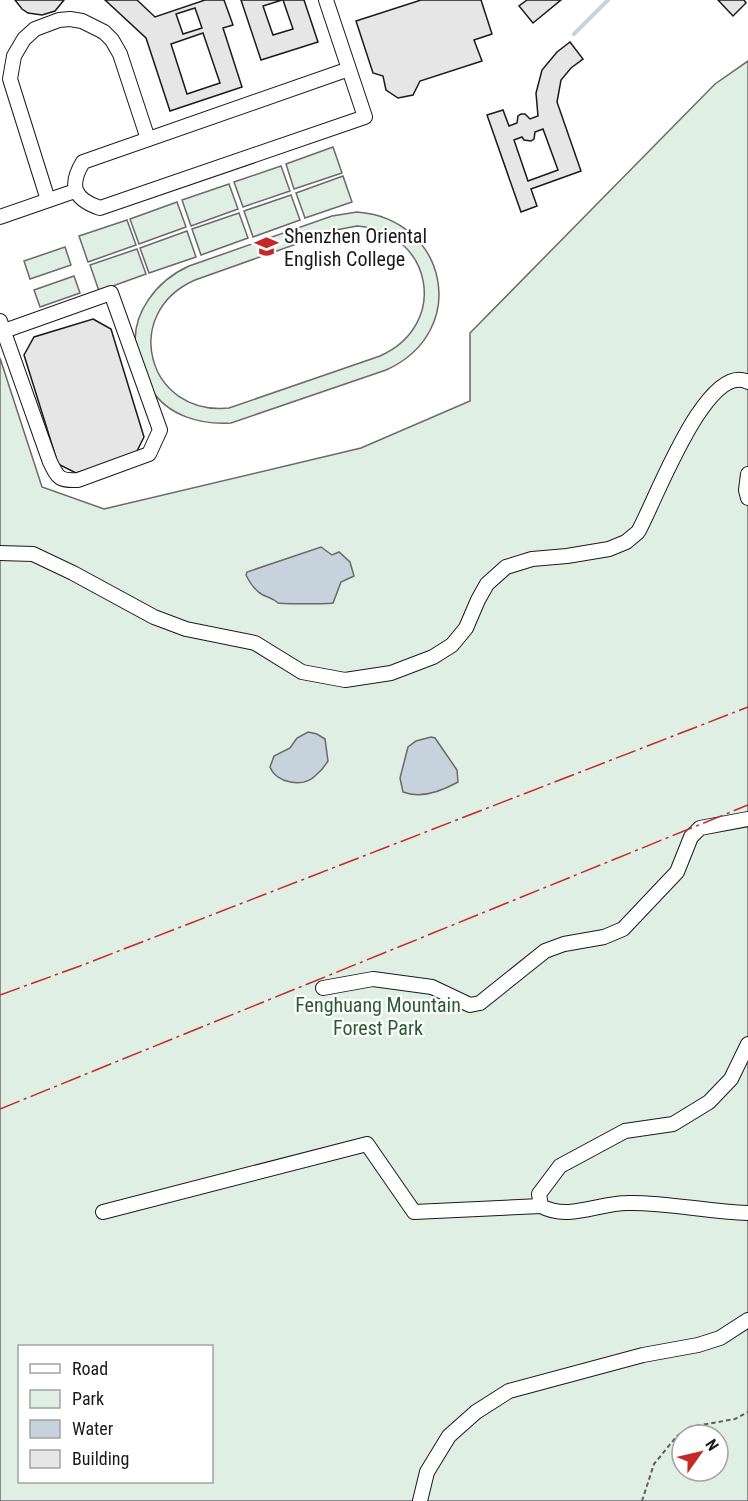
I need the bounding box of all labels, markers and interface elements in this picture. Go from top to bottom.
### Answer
place label: Shenzhen Oriental English College [284,224,427,271]
school or university icon: Shenzhen Oriental English College [253,234,279,260]
park label: Fenghuang Mountain Forest Park [295,993,461,1040]
legend [18,1345,213,1483]
text: Road [72,1358,108,1379]
text: Park [72,1388,104,1409]
text: Water [72,1418,114,1439]
north arrow [670,1423,730,1483]
text: N [701,1436,723,1454]
text: Building [72,1448,129,1469]

